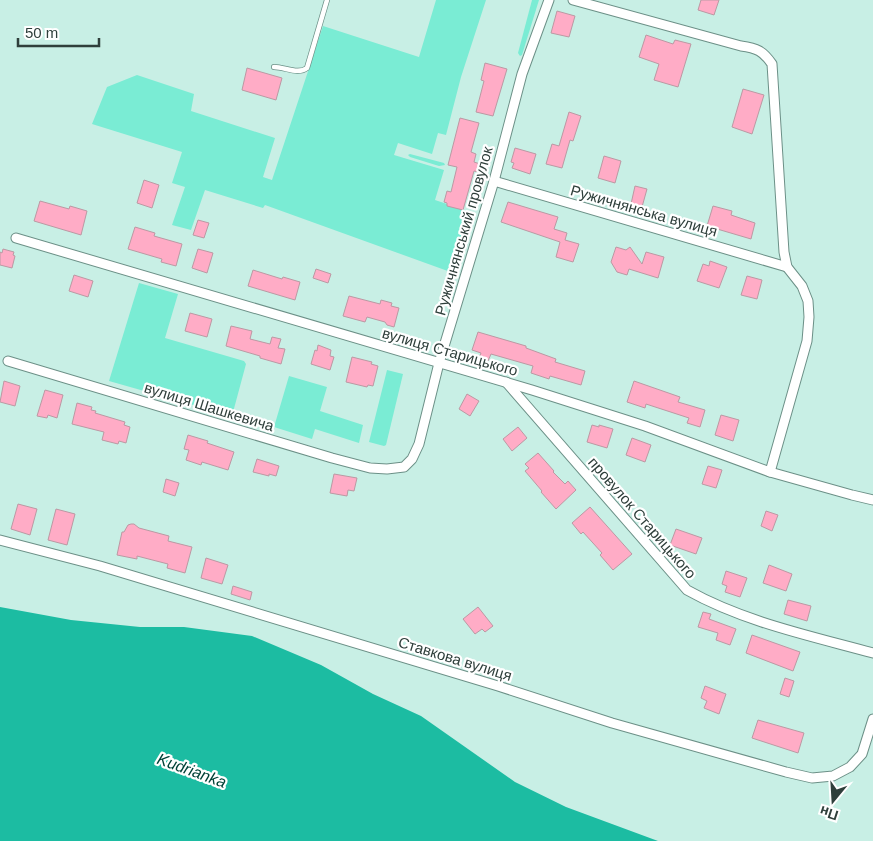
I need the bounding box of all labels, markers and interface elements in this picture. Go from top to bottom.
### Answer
scale bar [18,15,99,47]
text: 50 m [25,24,58,41]
street label: Ружичнянський провулок [431,144,496,317]
street label: Ружичнянська вулиця [569,181,720,240]
street label: вулиця Старицького [380,324,520,379]
street label: вулиця Шашкевича [142,379,277,435]
street label: провулок Старицького [585,454,700,582]
street label: Ставкова вулиця [396,633,514,684]
water label: Kudrianka [155,750,229,791]
north arrow [808,776,858,826]
text: Пн [818,803,840,824]

